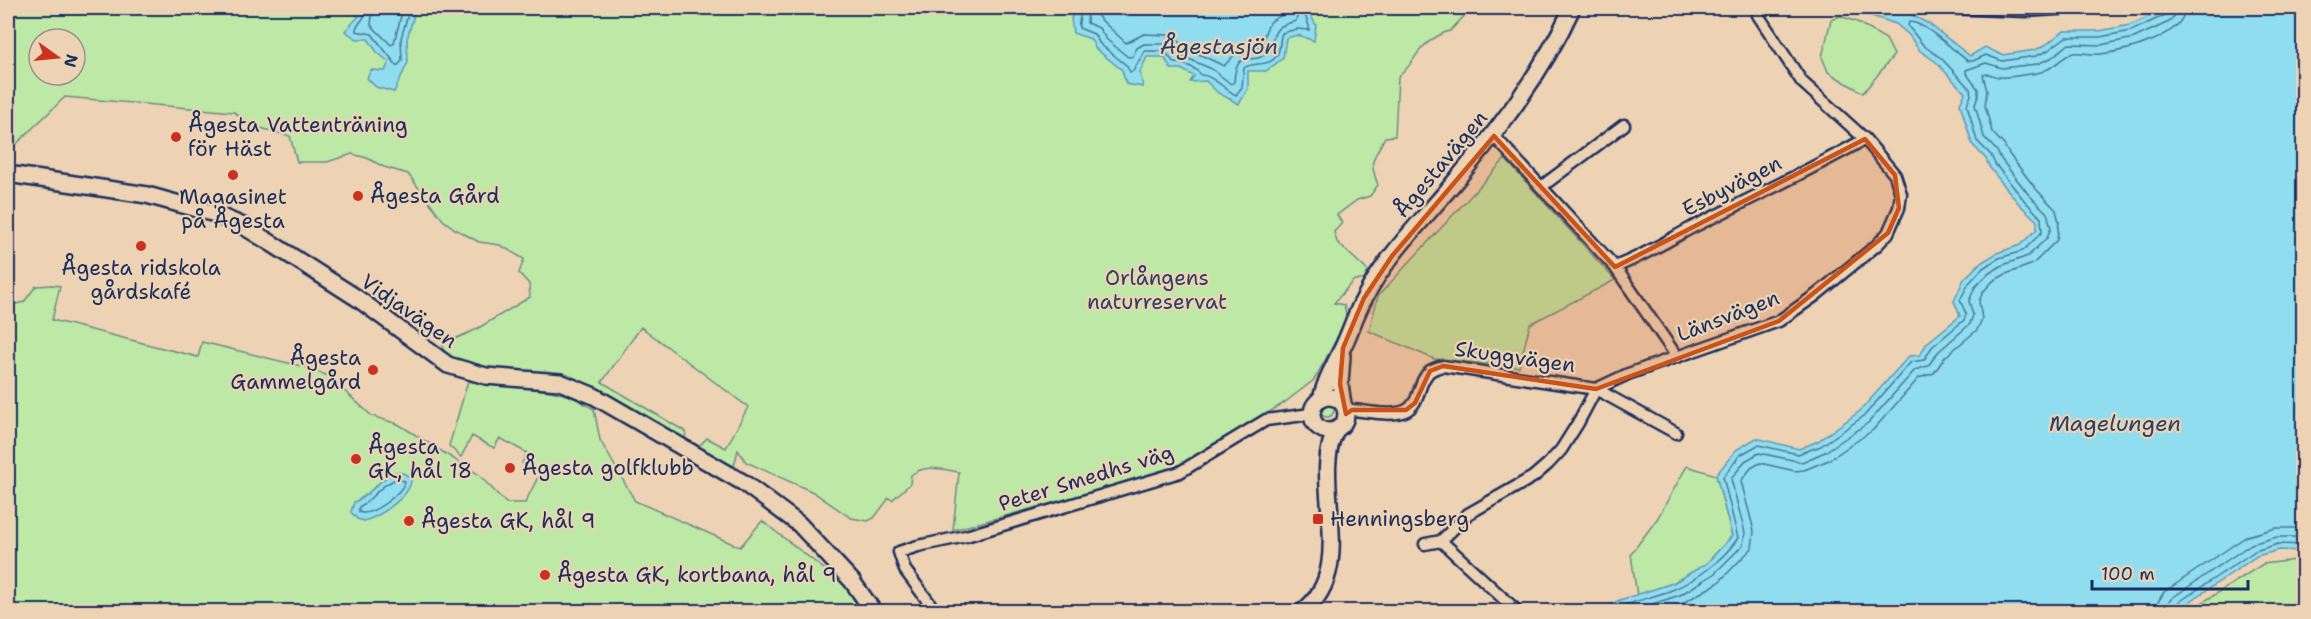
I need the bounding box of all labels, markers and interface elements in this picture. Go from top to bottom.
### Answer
north arrow [27,27,87,87]
water label: Ågestasjön [1160,32,1278,61]
text: N [59,52,83,70]
street label: Ågestavägen [1387,104,1494,223]
place label: Ågesta Vattenträning för Häst [188,110,408,163]
marker: Ågesta Vattenträning för Häst [169,130,183,144]
street label: Esbyvägen [1678,149,1787,223]
marker: Magasinet på Ågesta [226,168,240,182]
place label: Ågesta Gård [370,181,500,210]
place label: Magasinet på Ågesta [179,183,287,235]
marker: Ågesta Gård [351,189,365,203]
marker: Ågesta ridskola gårdskafé [134,239,148,253]
place label: Ågesta ridskola gårdskafé [61,253,221,306]
park label: Orlångens naturreservat [1087,264,1227,316]
street label: Vidjavägen [355,267,463,355]
street label: Länsvägen [1673,284,1783,348]
street label: Skuggvägen [1453,335,1577,379]
place label: Ågesta Gammelgård [230,343,361,396]
marker: Ågesta Gammelgård [366,363,380,377]
water label: Magelungen [2049,409,2181,438]
place label: Ågesta GK, hål 18 [368,432,472,485]
street label: Peter Smedhs väg [995,438,1177,518]
marker: Ågesta GK, hål 18 [349,452,363,466]
place label: Ågesta golfklubb [522,453,694,482]
marker: Ågesta golfklubb [503,461,517,475]
place label: Henningsberg [1330,505,1469,533]
place label: Ågesta GK, hål 9 [421,506,595,535]
marker: Henningsberg [1311,512,1325,526]
marker: Ågesta GK, hål 9 [402,514,416,528]
scale bar [2092,553,2248,591]
place label: Ågesta GK, kortbana, hål 9 [557,560,837,589]
text: 100 m [2101,562,2155,586]
marker: Ågesta GK, kortbana, hål 9 [538,568,552,582]

